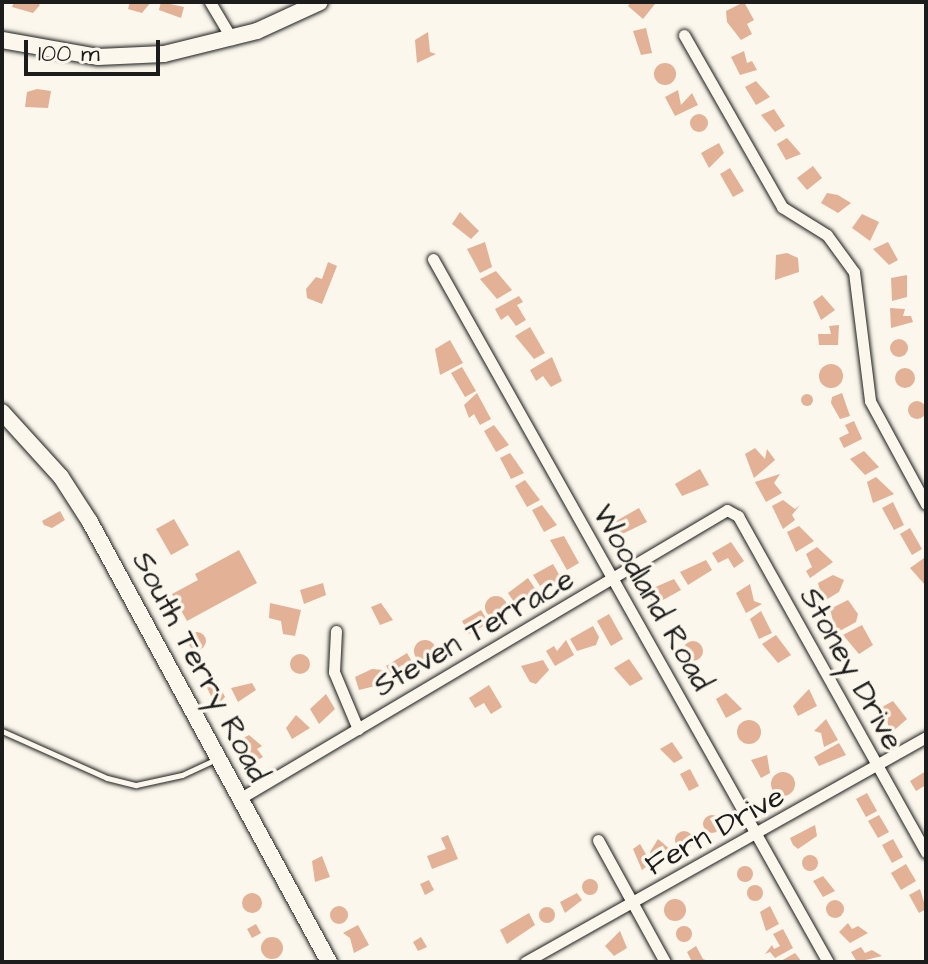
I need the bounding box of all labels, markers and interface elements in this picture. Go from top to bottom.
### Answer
scale bar [28,24,164,74]
text: 100 m [38,37,100,71]
street label: Woodland Road [584,499,720,697]
street label: South Terry Road [124,546,276,788]
street label: Steven Terrace [368,561,580,705]
street label: Stoney Drive [792,581,910,757]
street label: Fern Drive [639,778,791,884]

